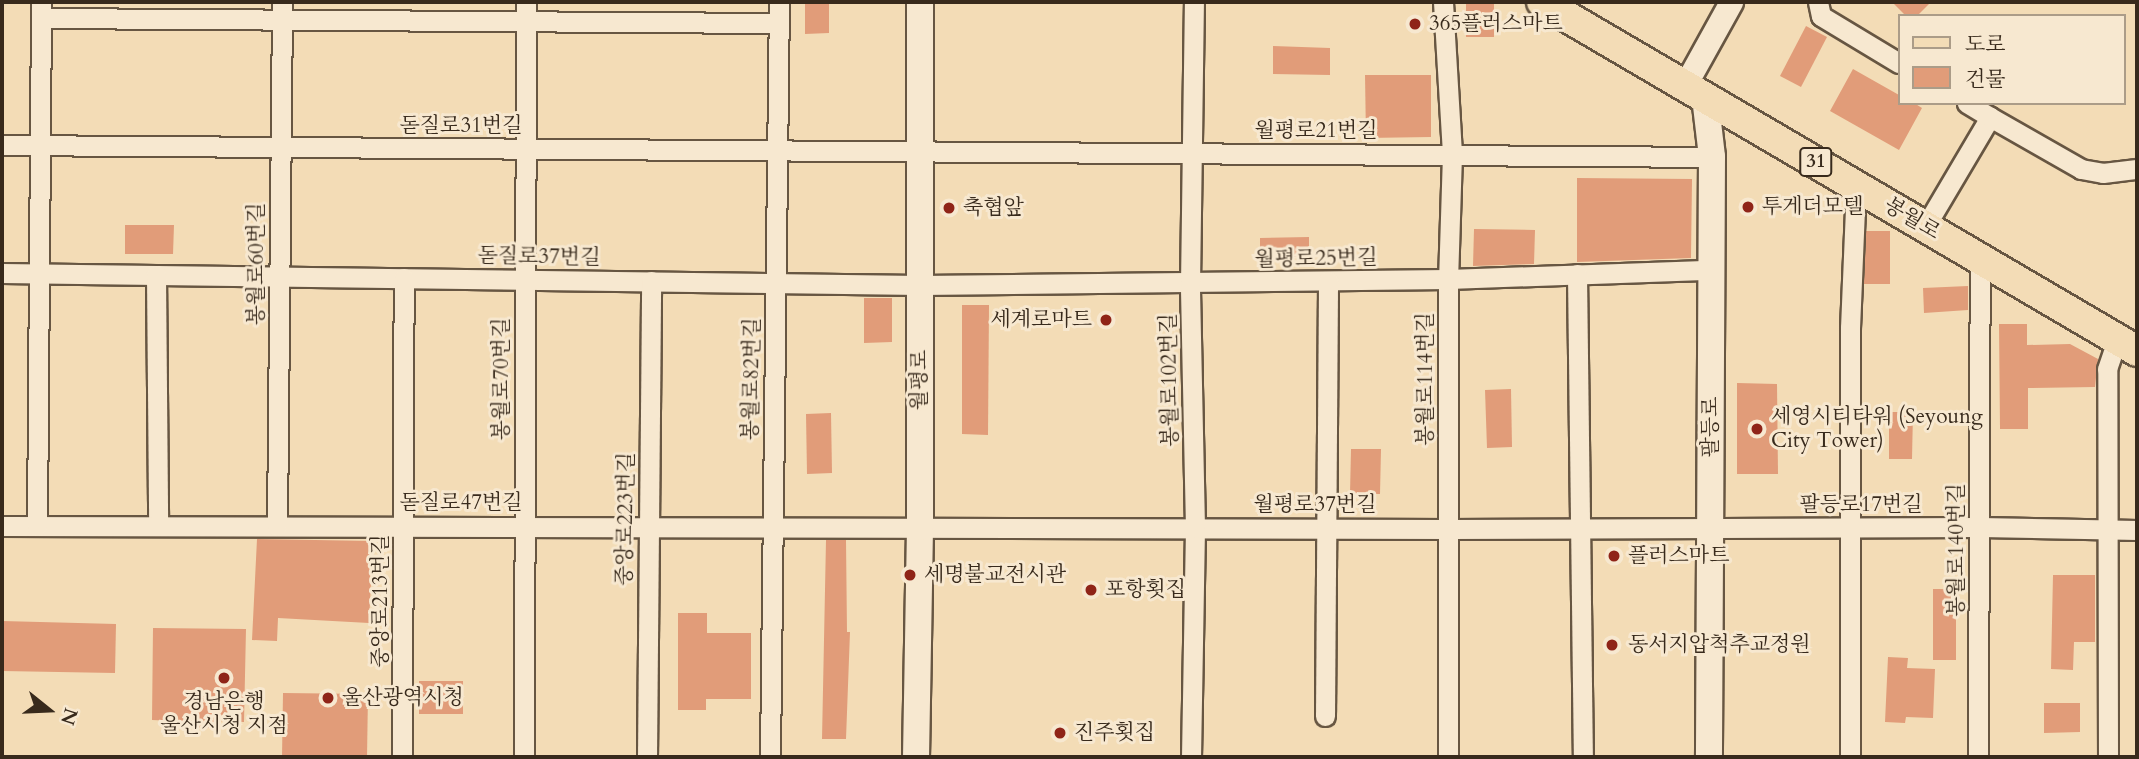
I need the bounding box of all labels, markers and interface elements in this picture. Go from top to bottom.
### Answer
place label: 365플러스마트 [1429,11,1563,37]
legend [1898,14,2125,105]
marker: 365플러스마트 [1407,16,1423,32]
text: 도로 [1965,30,2006,59]
text: 건물 [1965,65,2006,94]
street label: 돋질로31번길 [400,113,522,139]
street label: 월평로21번길 [1255,118,1377,144]
road number: 31 [1798,146,1834,178]
street label: 봉월로 [1879,193,1945,245]
place label: 투게더모텔 [1762,194,1863,220]
place label: 축협앞 [963,195,1024,221]
marker: 투게더모텔 [1740,199,1756,215]
marker: 축협앞 [941,200,957,216]
street label: 봉월로60번길 [244,203,270,325]
street label: 돋질로37번길 [477,243,601,271]
street label: 월평로25번길 [1254,245,1378,273]
place label: 세계로마트 [991,307,1092,333]
marker: 세계로마트 [1098,312,1114,328]
street label: 봉월로114번길 [1413,312,1439,446]
street label: 봉월로102번길 [1156,313,1184,447]
street label: 봉월로82번길 [738,317,766,441]
street label: 봉월로70번길 [489,318,515,440]
street label: 월평로 [907,350,933,410]
street label: 팔등로 [1698,397,1724,457]
place label: 세영시티타워 (Seyoung City Tower) [1771,404,1983,454]
marker: 세영시티타워 (Seyoung City Tower) [1749,421,1765,437]
street label: 중앙로223번길 [612,452,640,586]
street label: 봉월로140번길 [1944,483,1970,617]
street label: 돋질로47번길 [400,490,522,516]
street label: 월평로37번길 [1254,492,1376,518]
street label: 팔등로17번길 [1800,492,1922,518]
street label: 중앙로213번길 [368,534,394,668]
place label: 플러스마트 [1628,543,1729,569]
marker: 플러스마트 [1606,548,1622,564]
place label: 세명불교전시관 [924,562,1066,588]
marker: 세명불교전시관 [902,567,918,583]
place label: 포항횟집 [1105,577,1186,603]
marker: 포항횟집 [1083,582,1099,598]
place label: 동서지압척추교정원 [1628,632,1811,658]
marker: 동서지압척추교정원 [1602,635,1622,655]
marker: 경남은행 울산시청 지점 [216,670,232,686]
north arrow [14,675,84,745]
place label: 울산광역시청 [342,685,464,711]
place label: 경남은행 울산시청 지점 [160,689,288,739]
marker: 울산광역시청 [320,690,336,706]
text: N [54,705,84,728]
place label: 진주횟집 [1074,720,1155,746]
marker: 진주횟집 [1052,725,1068,741]

